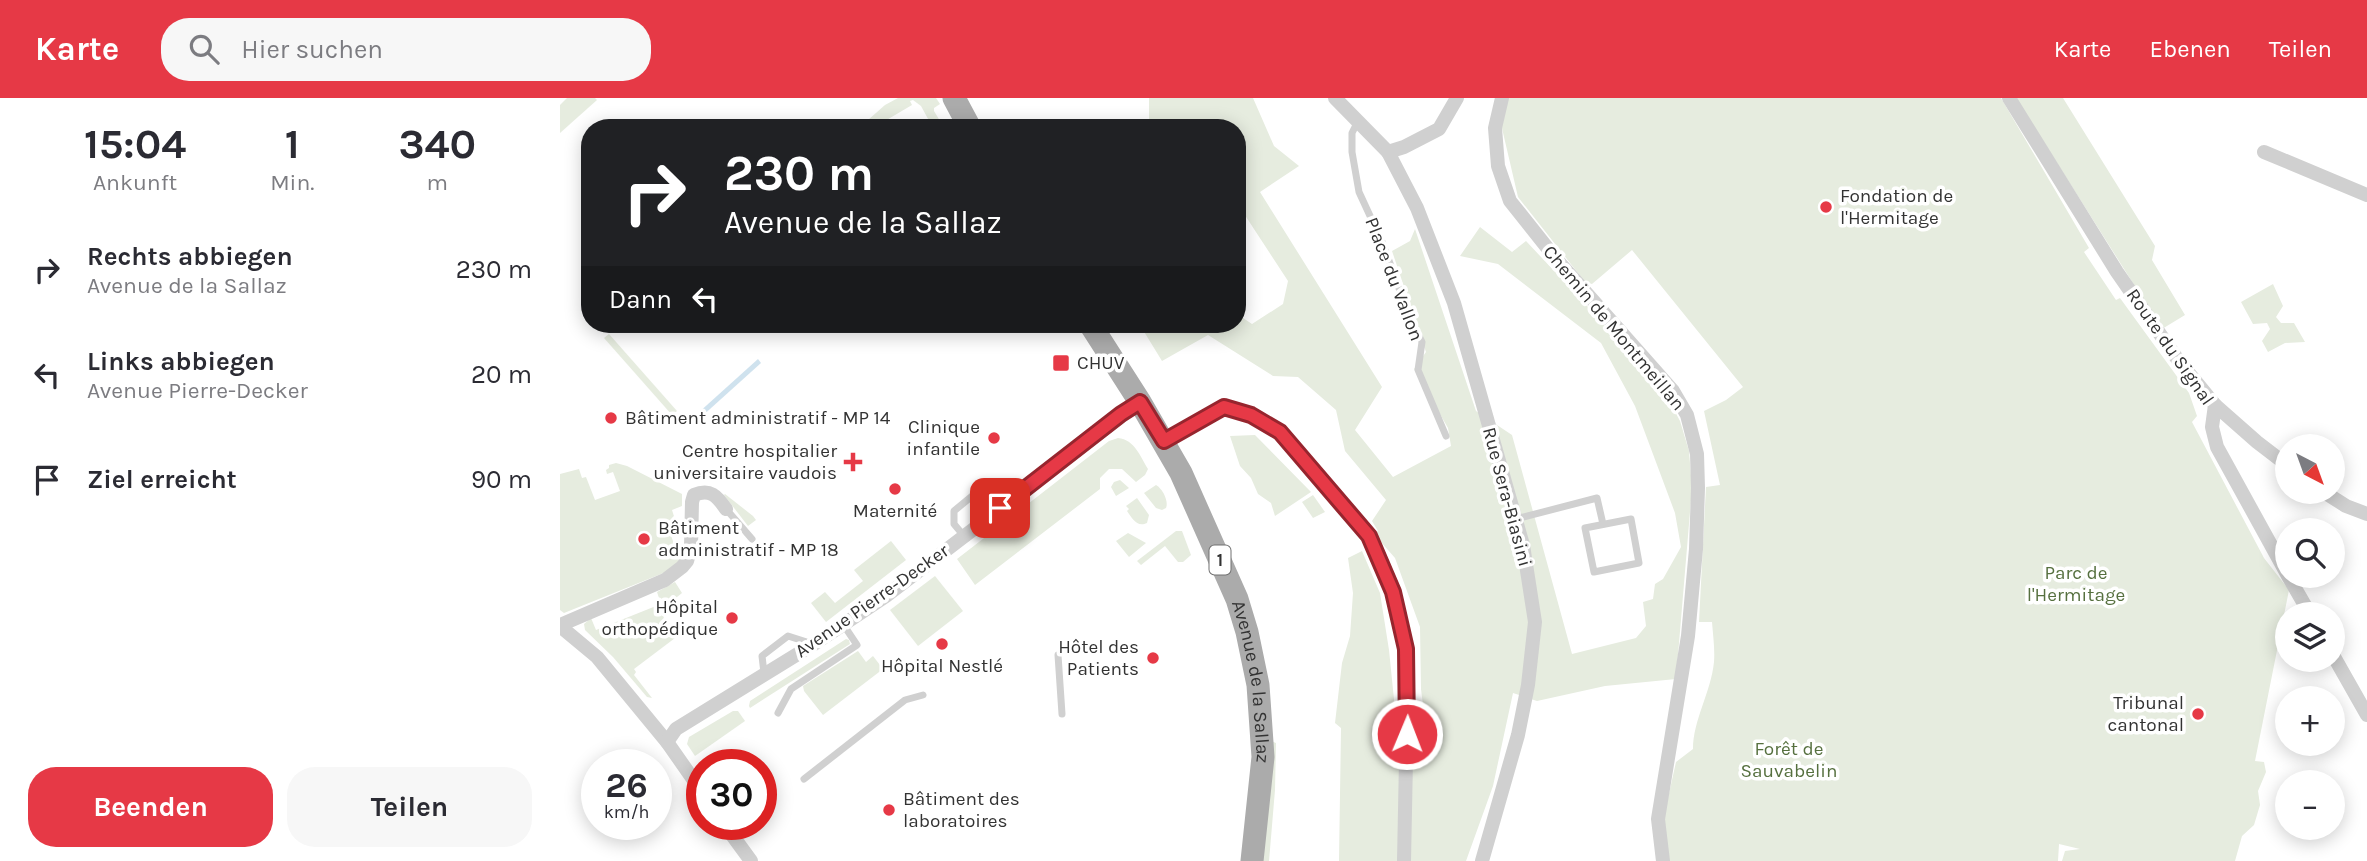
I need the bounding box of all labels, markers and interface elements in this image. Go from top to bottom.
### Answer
search box [161,18,651,81]
text: Karte [35,30,119,68]
icon: search [185,30,223,68]
text: Hier suchen [241,34,383,65]
text: Karte [2054,35,2111,63]
text: Ebenen [2149,35,2231,63]
text: Teilen [2269,35,2332,63]
text: 15:04 [84,119,186,169]
text: 1 [285,119,300,169]
text: 340 [398,119,476,169]
text: 230 m [724,145,874,202]
icon: right [609,147,700,238]
text: Ankunft [93,169,177,196]
text: Min. [270,169,314,196]
text: m [426,169,448,196]
place label: Fondation de l'Hermitage [1840,185,1953,229]
marker: Fondation de l'Hermitage [1818,199,1834,215]
text: Avenue de la Sallaz [724,204,1002,241]
street label: Place du Vallon [1360,214,1428,344]
text: Rechts abbiegen [87,241,293,272]
street label: Chemin de Montmeillan [1539,241,1689,415]
icon: right [28,251,66,289]
text: 230 m [456,254,532,285]
text: Avenue de la Sallaz [87,272,287,299]
icon: left [686,280,724,318]
text: Dann [609,284,672,315]
street label: Route du Signal [2122,284,2218,410]
text: Links abbiegen [87,346,275,377]
place label: CHUV [1077,352,1125,374]
marker: CHUV [1051,353,1071,373]
icon: left [28,356,66,394]
text: 20 m [471,359,532,390]
text: Avenue Pierre-Decker [87,377,308,404]
place label: Bâtiment administratif - MP 14 [625,407,891,429]
marker: Bâtiment administratif - MP 14 [603,410,619,426]
place label: Clinique infantile [907,416,980,460]
street label: Rue Sera-Biasini [1478,425,1536,569]
marker: Clinique infantile [986,430,1002,446]
north arrow [2275,434,2345,504]
map controls [2275,434,2345,840]
place label: Centre hospitalier universitaire vaudois [653,440,837,484]
marker: Centre hospitalier universitaire vaudois [843,452,863,472]
icon: arrive [28,461,66,499]
text: Ziel erreicht [87,464,237,495]
text: 90 m [471,464,532,495]
pin [970,478,1030,538]
marker: Maternité [887,481,903,497]
icon: arrive [981,489,1019,527]
place label: Maternité [853,500,937,522]
place label: Bâtiment administratif - MP 18 [658,517,839,561]
button: search [2275,518,2345,588]
marker: Bâtiment administratif - MP 18 [636,531,652,547]
street label: Avenue Pierre-Decker [791,540,953,662]
road number: 1 [1210,546,1230,574]
park label: Parc de l'Hermitage [2027,562,2125,606]
place label: Hôpital orthopédique [602,596,718,640]
street label: Avenue de la Sallaz [1227,598,1274,764]
button: layers [2275,602,2345,672]
marker: Hôpital orthopédique [724,610,740,626]
marker: Hôpital Nestlé [934,636,950,652]
place label: Hôtel des Patients [1058,636,1139,680]
marker: Hôtel des Patients [1145,650,1161,666]
place label: Hôpital Nestlé [881,655,1003,677]
button: + [2275,686,2345,756]
place label: Tribunal cantonal [2107,692,2184,736]
position arrow [1370,697,1444,771]
marker: Tribunal cantonal [2190,706,2206,722]
park label: Forêt de Sauvabelin [1741,738,1837,782]
speed limit sign: 30 [686,749,777,840]
text: 26 [605,765,648,806]
button: Beenden [28,767,273,847]
button: Teilen [287,767,532,847]
button: − [2275,770,2345,840]
place label: Bâtiment des laboratoires [903,788,1020,832]
text: km/h [604,801,649,823]
marker: Bâtiment des laboratoires [881,802,897,818]

